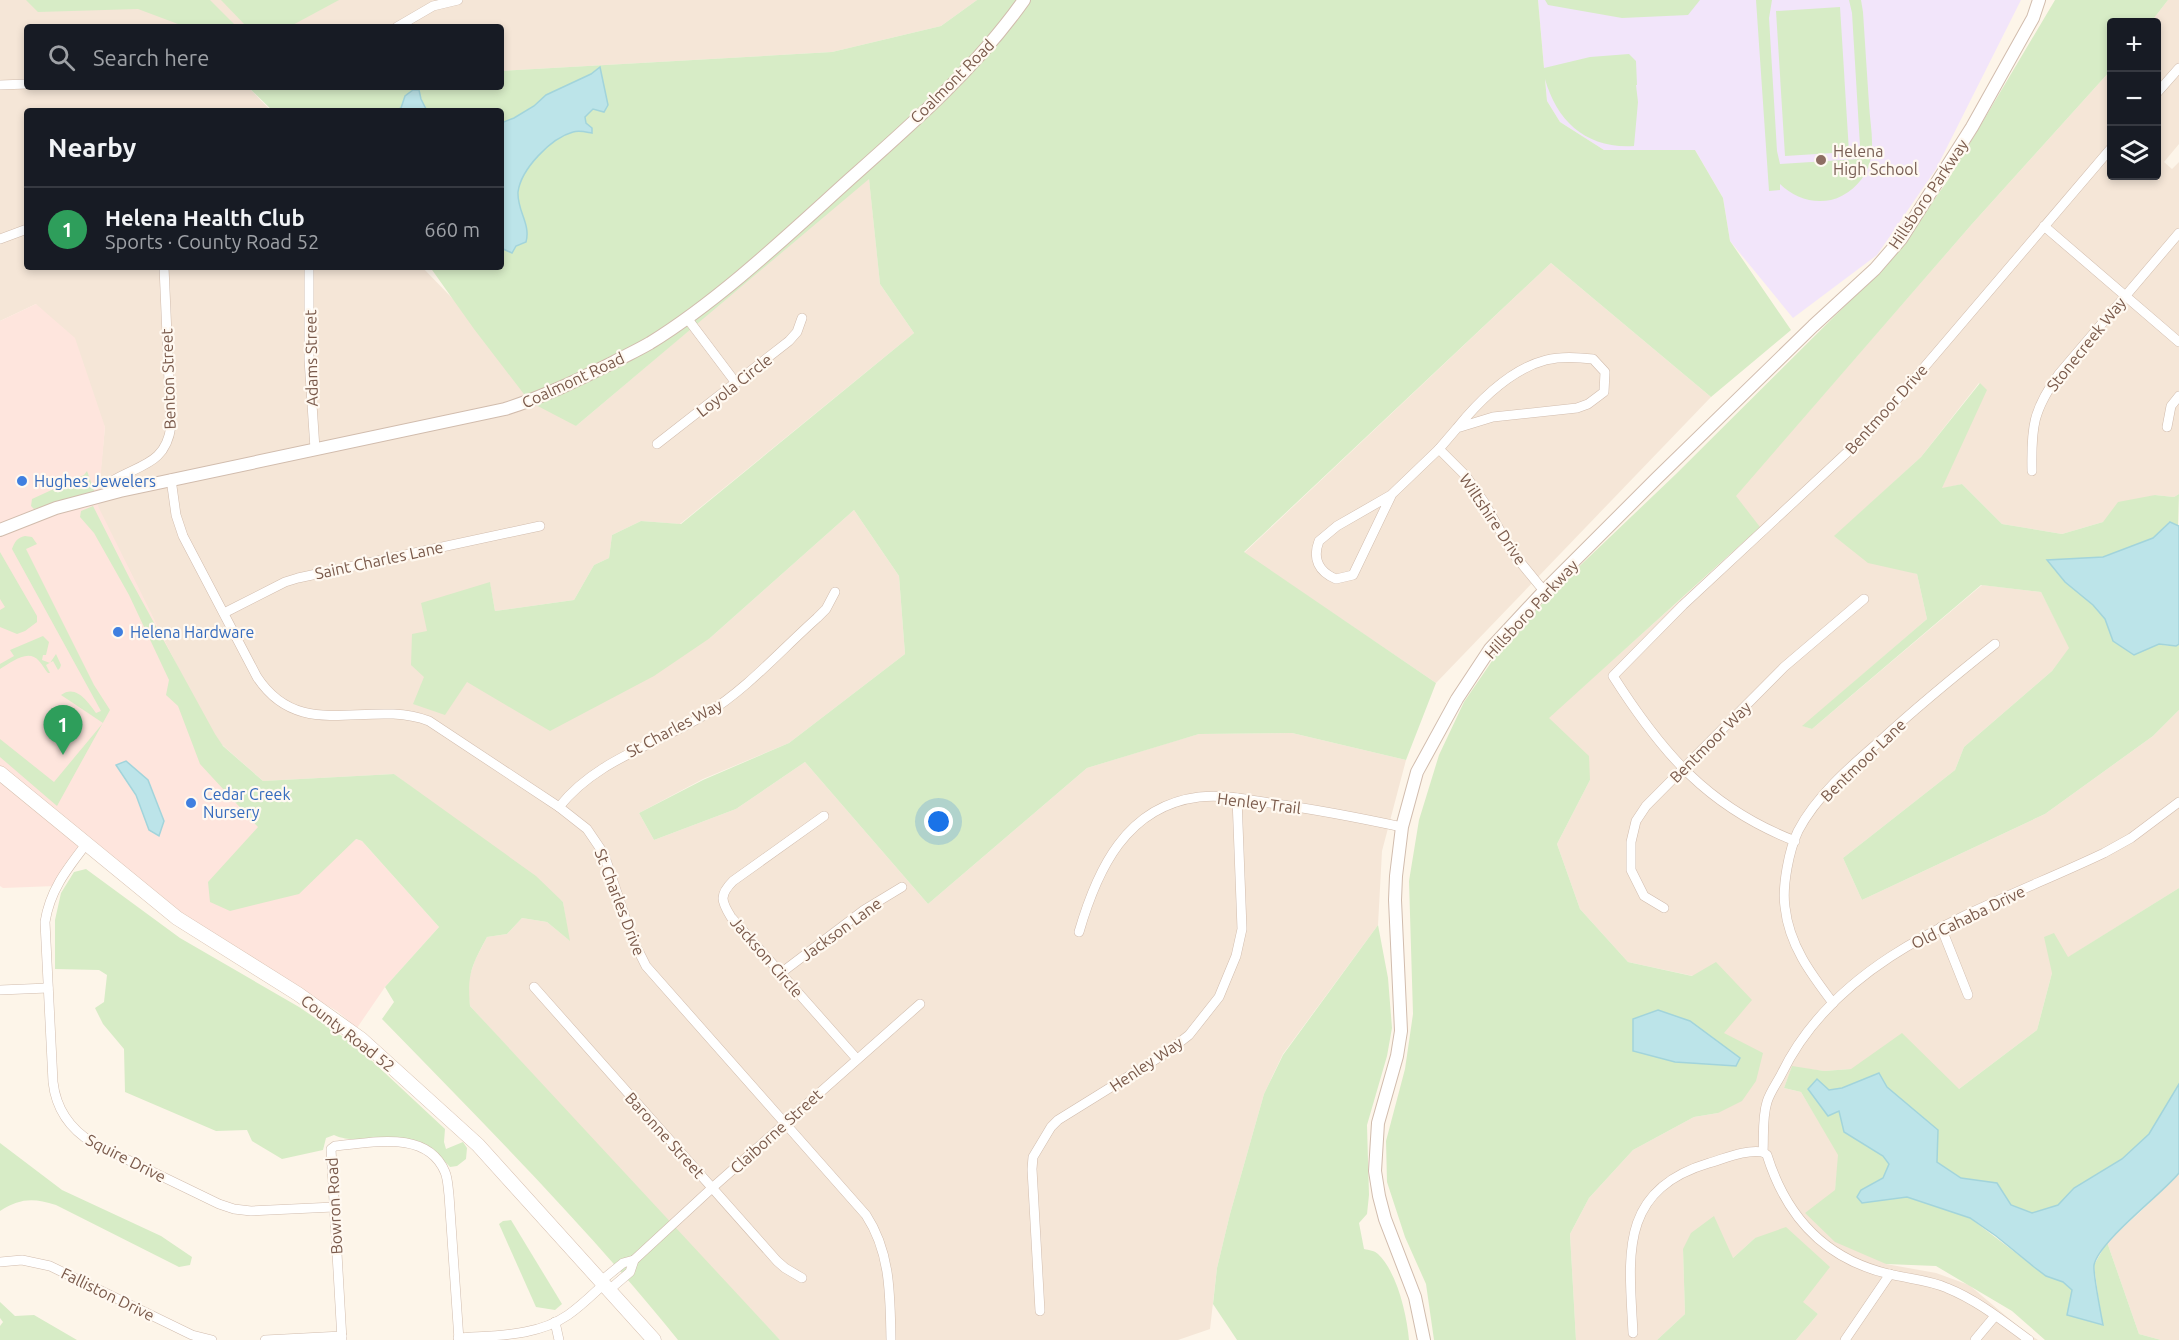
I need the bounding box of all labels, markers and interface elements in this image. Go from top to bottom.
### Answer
map controls [2107,18,2161,180]
button: + [2107,18,2161,72]
search box [24,24,504,90]
street label: Coalmont Road [906,35,998,127]
icon: search [45,41,78,74]
text: Search here [93,45,209,70]
button: − [2107,72,2161,126]
button: layers [2107,126,2161,180]
text: Nearby [48,133,136,162]
street label: Hillsboro Parkway [1885,136,1971,252]
place label: Helena High School [1833,142,1918,178]
marker: Helena High School [1814,153,1828,167]
text: Helena Health Club [105,205,305,230]
text: 1 [62,218,73,241]
text: 660 m [424,218,480,241]
text: Sports · County Road 52 [105,230,319,253]
street label: Stonecreek Way [2043,293,2129,394]
street label: Adams Street [301,309,321,407]
street label: Benton Street [157,327,179,430]
street label: Coalmont Road [519,348,627,412]
street label: Loyola Circle [693,350,775,420]
street label: Bentmoor Drive [1841,360,1931,458]
street label: Wiltshire Drive [1456,470,1530,568]
place label: Hughes Jewelers [34,472,156,490]
marker: Hughes Jewelers [15,474,29,488]
street label: Saint Charles Lane [313,538,445,582]
street label: Hillsboro Parkway [1481,556,1582,662]
place label: Helena Hardware [130,623,254,641]
marker: Helena Hardware [111,625,125,639]
street label: St Charles Way [623,695,725,761]
street label: Bentmoor Way [1666,698,1754,786]
pin: 1 [44,706,82,755]
street label: Bentmoor Lane [1817,715,1909,805]
place label: Cedar Creek Nursery [203,785,291,821]
street label: Henley Trail [1216,789,1302,817]
marker: Cedar Creek Nursery [184,796,198,810]
your location [924,807,953,836]
street label: St Charles Drive [591,846,649,958]
street label: Old Cahaba Drive [1908,882,2028,952]
street label: Jackson Lane [797,894,885,964]
street label: Jackson Circle [727,913,807,1001]
street label: County Road 52 [298,991,398,1075]
street label: Henley Way [1106,1033,1186,1095]
street label: Claiborne Street [726,1085,826,1177]
street label: Baronne Street [622,1088,709,1182]
street label: Squire Drive [83,1130,169,1186]
street label: Bowron Road [322,1157,346,1255]
street label: Falliston Drive [58,1264,158,1324]

